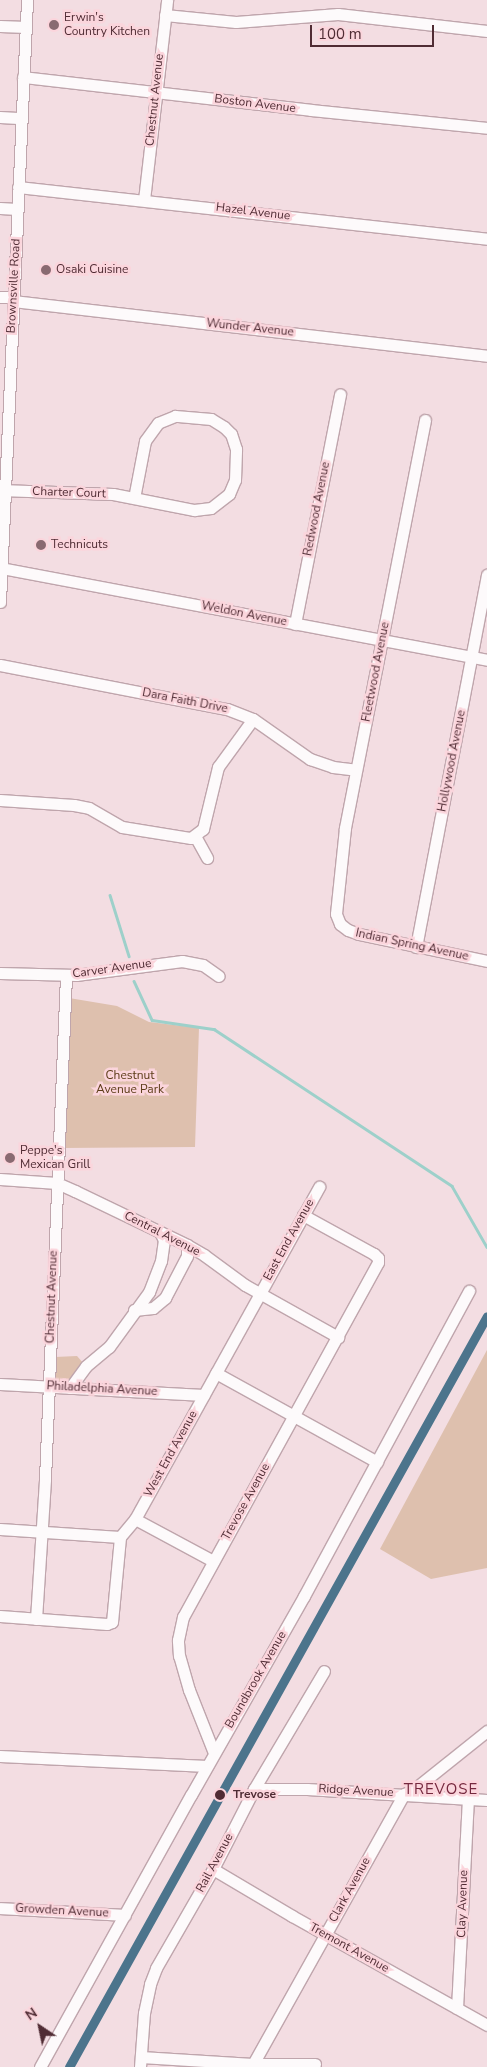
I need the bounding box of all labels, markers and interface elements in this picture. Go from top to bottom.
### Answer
place label: Erwin's Country Kitchen [64,11,150,39]
scale bar [312,15,436,47]
marker: Erwin's Country Kitchen [48,19,60,31]
text: 100 m [318,24,362,44]
street label: Chestnut Avenue [143,53,167,147]
street label: Boston Avenue [213,92,297,116]
street label: Hazel Avenue [215,200,291,224]
street label: Brownsville Road [4,238,24,334]
place label: Osaki Cuisine [56,263,128,277]
marker: Osaki Cuisine [40,264,52,276]
street label: Wunder Avenue [206,316,294,340]
street label: Redwood Avenue [301,461,333,557]
street label: Charter Court [32,485,106,501]
place label: Technicuts [51,538,108,552]
marker: Technicuts [35,539,47,551]
street label: Weldon Avenue [200,599,288,629]
street label: Fleetwood Avenue [359,621,393,723]
street label: Dara Faith Drive [141,686,229,716]
street label: Hollywood Avenue [435,709,469,813]
street label: Indian Spring Avenue [354,926,470,964]
street label: Carver Avenue [72,956,152,982]
park label: Chestnut Avenue Park [96,1069,164,1097]
place label: Peppe's Mexican Grill [20,1144,90,1172]
marker: Peppe's Mexican Grill [4,1152,16,1164]
street label: East End Avenue [261,1197,317,1283]
street label: Central Avenue [122,1209,202,1259]
street label: Chestnut Avenue [43,1250,61,1344]
street label: Philadelphia Avenue [46,1379,158,1399]
street label: West End Avenue [141,1408,201,1500]
street label: Trevose Avenue [219,1461,273,1543]
street label: Boundbrook Avenue [222,1629,290,1731]
district label: TREVOSE [403,1781,479,1799]
street label: Ridge Avenue [318,1782,394,1800]
marker: Trevose [211,1786,229,1804]
place label: Trevose [233,1788,276,1802]
street label: Rail Avenue [193,1831,237,1895]
street label: Clark Avenue [326,1855,374,1925]
street label: Clay Avenue [455,1870,471,1938]
street label: Growden Avenue [15,1901,109,1921]
street label: Tremont Avenue [307,1920,391,1976]
north arrow [15,2002,65,2052]
text: N [22,2003,41,2025]

